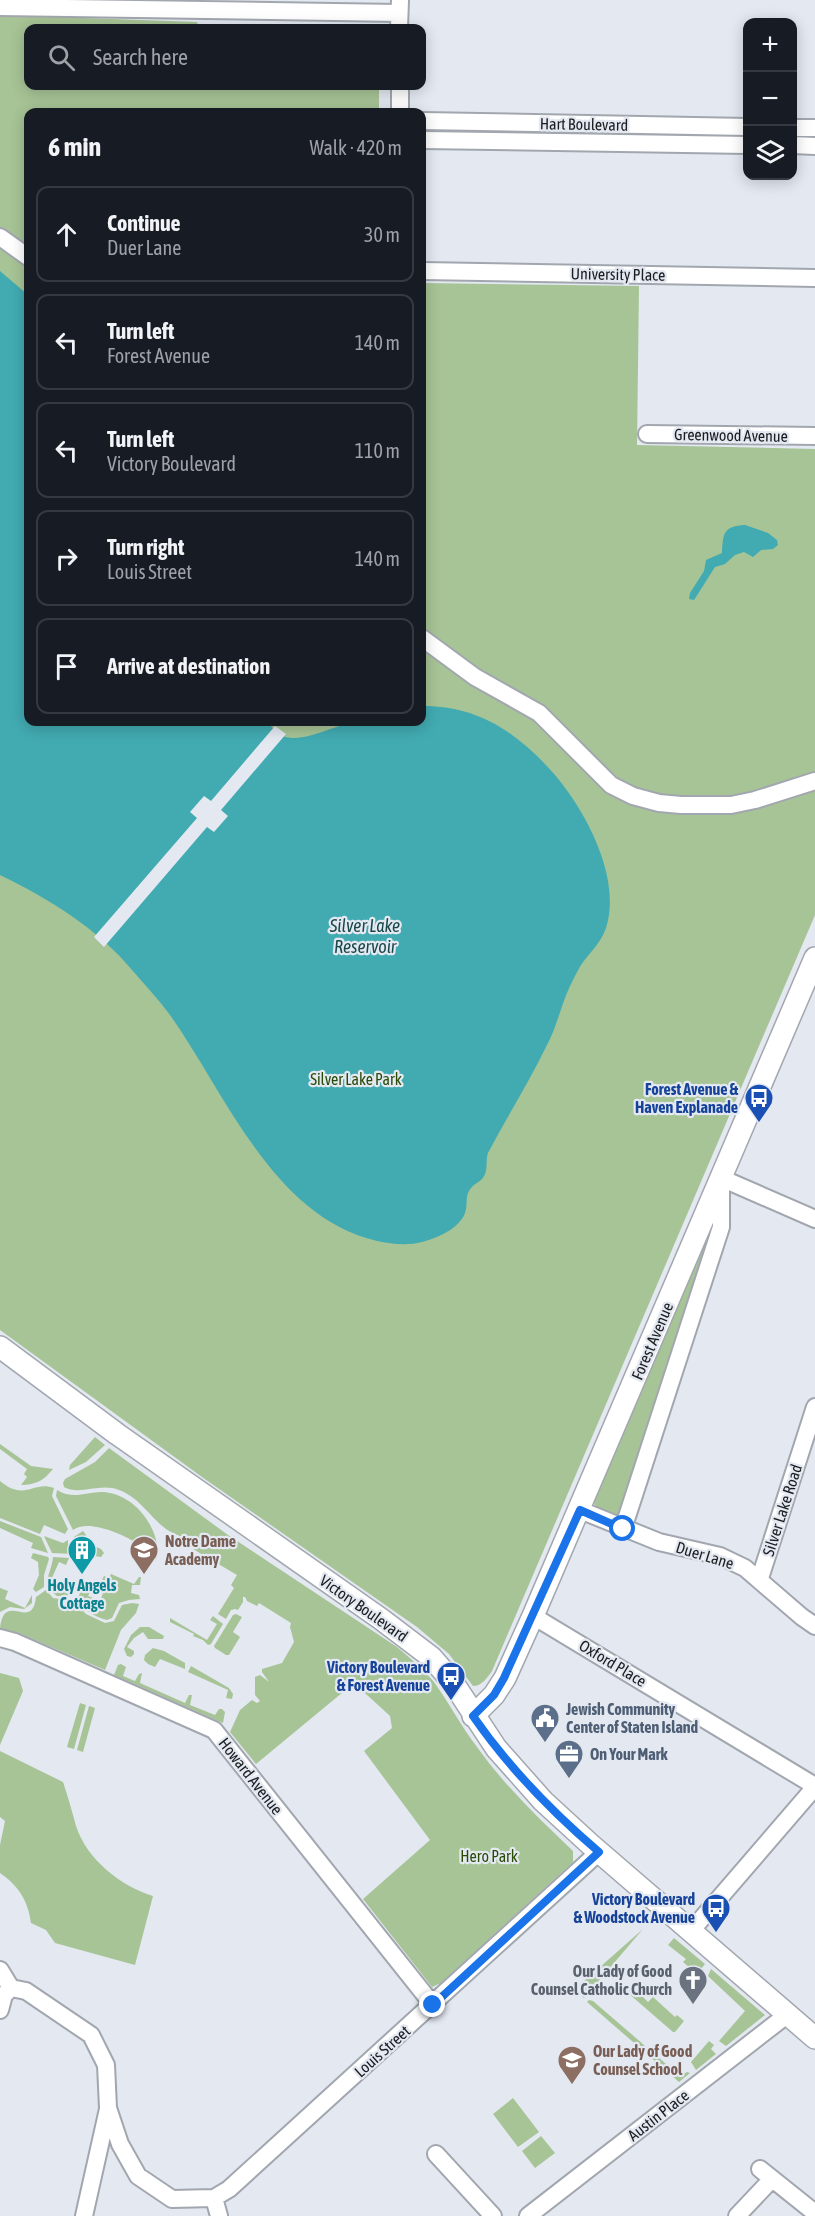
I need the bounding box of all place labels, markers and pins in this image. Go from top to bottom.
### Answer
place label: Forest Avenue & Haven Explanade [635,1080,739,1116]
bus stop icon: Forest Avenue & Haven Explanade [743,1082,775,1124]
place label: Notre Dame Academy [164,1532,236,1568]
building icon: Holy Angels Cottage [66,1534,98,1576]
school or university icon: Notre Dame Academy [128,1534,160,1576]
place label: Holy Angels Cottage [48,1576,117,1612]
place label: Victory Boulevard & Forest Avenue [326,1658,430,1694]
bus stop icon: Victory Boulevard & Forest Avenue [435,1660,467,1702]
place label: Jewish Community Center of Staten Island [565,1700,699,1736]
public building icon: Jewish Community Center of Staten Island [529,1702,561,1744]
office icon: On Your Mark [553,1738,585,1780]
place label: On Your Mark [590,1745,668,1763]
place label: Victory Boulevard & Woodstock Avenue [574,1890,695,1926]
bus stop icon: Victory Boulevard & Woodstock Avenue [700,1892,732,1934]
place label: Our Lady of Good Counsel Catholic Church [531,1962,672,1998]
church icon: Our Lady of Good Counsel Catholic Church [677,1964,709,2006]
place label: Our Lady of Good Counsel School [593,2042,693,2078]
school or university icon: Our Lady of Good Counsel School [556,2044,588,2086]

